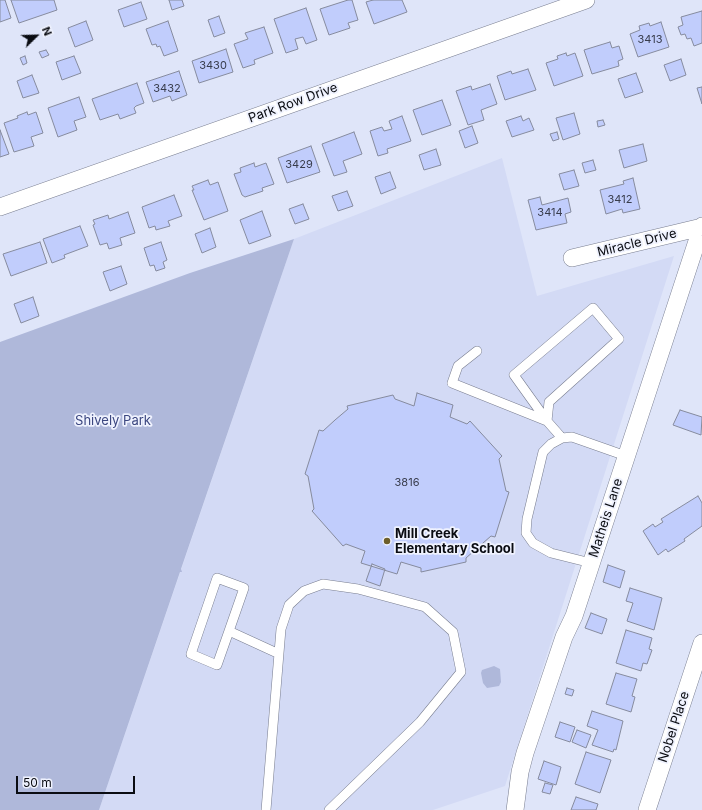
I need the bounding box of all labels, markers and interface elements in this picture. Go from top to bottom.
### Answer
north arrow [16,16,56,56]
text: N [39,25,55,38]
house number: 3413 [638,33,662,47]
house number: 3430 [199,59,227,73]
street label: Park Row Drive [246,80,340,126]
house number: 3432 [153,82,181,96]
house number: 3429 [285,158,313,172]
house number: 3412 [608,193,632,207]
house number: 3414 [537,206,563,220]
street label: Miracle Drive [596,226,678,260]
park label: Shively Park [75,413,151,429]
house number: 3816 [395,476,419,490]
street label: Matheis Lane [586,477,626,559]
place label: Mill Creek Elementary School [395,526,514,557]
marker: Mill Creek Elementary School [382,536,392,546]
street label: Nobel Place [655,690,693,764]
scale bar [18,768,137,794]
text: 50 m [23,775,52,790]

